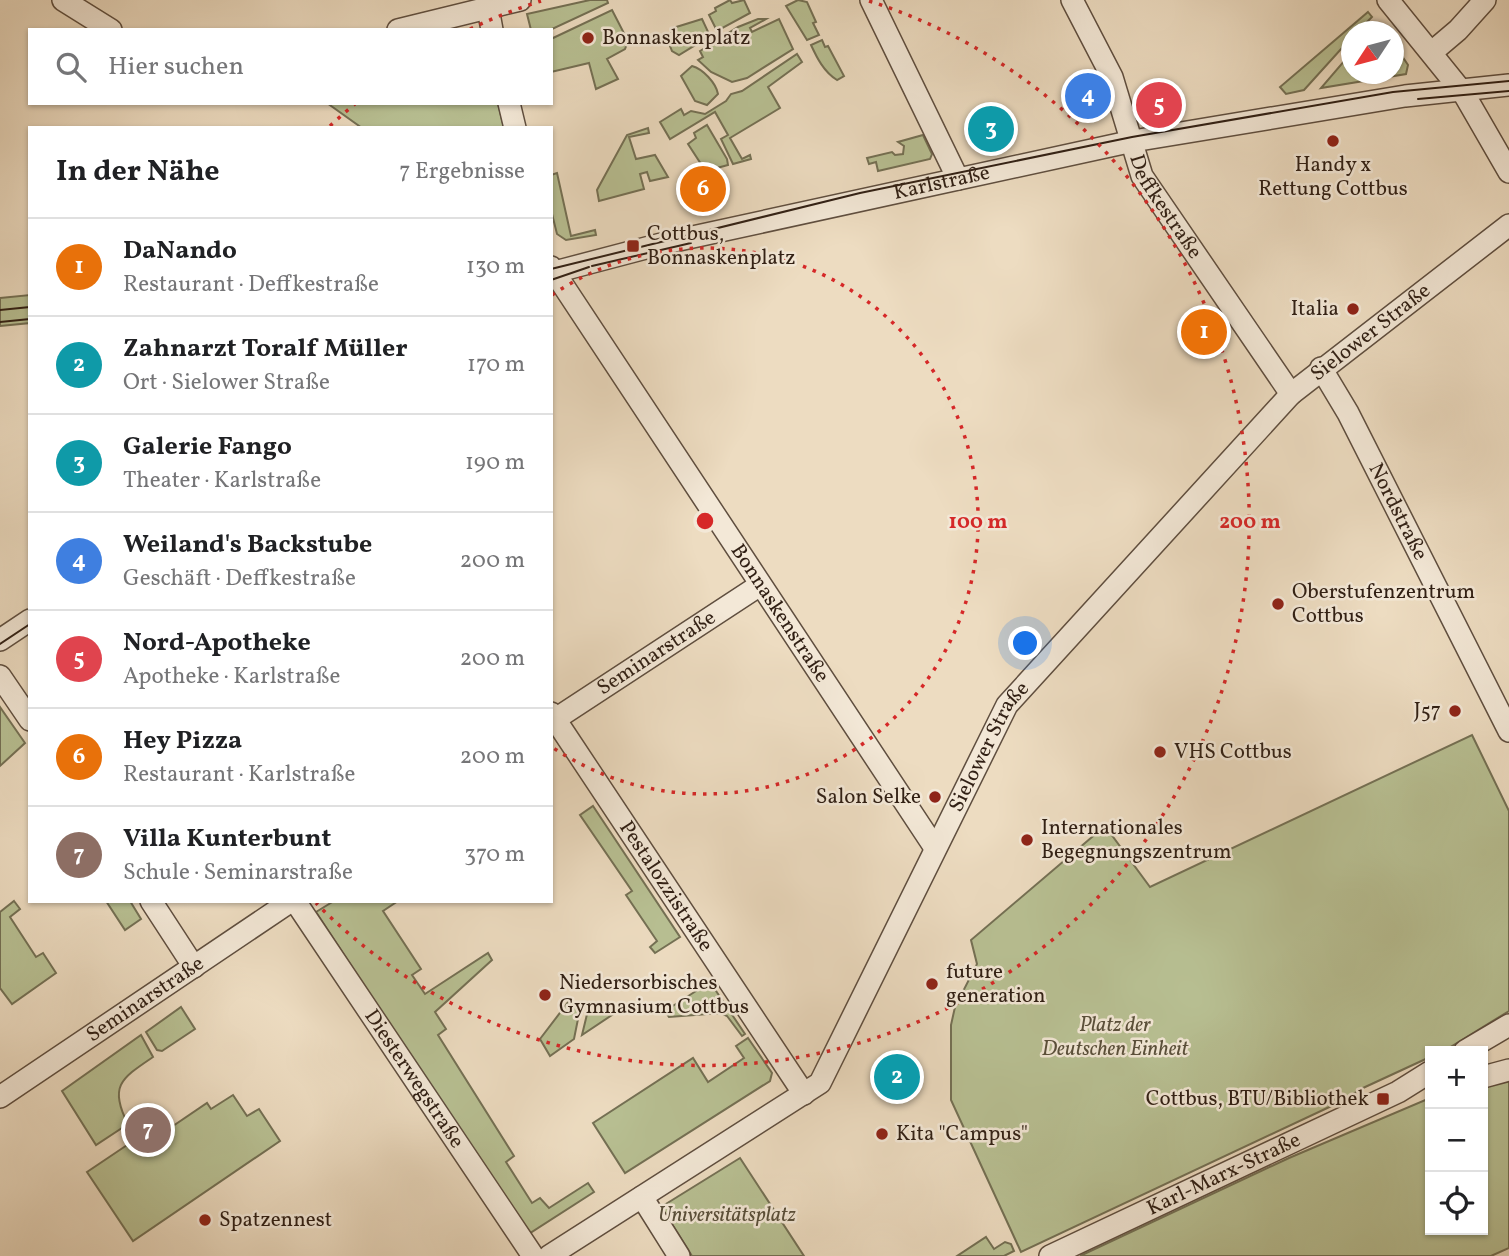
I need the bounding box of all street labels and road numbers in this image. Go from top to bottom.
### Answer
street label: Deffkestraße [1122,151,1209,265]
street label: Karlstraße [891,158,993,207]
street label: Sielower Straße [1304,276,1437,388]
street label: Nordstraße [1361,458,1435,565]
street label: Bonnaskenstraße [723,538,836,688]
street label: Seminarstraße [591,603,721,702]
street label: Sielower Straße [942,675,1036,817]
street label: Pestalozzistraße [612,815,720,957]
street label: Seminarstraße [80,949,210,1049]
street label: Diesterwegstraße [357,1004,471,1154]
street label: Karl-Marx-Straße [1142,1125,1305,1223]

